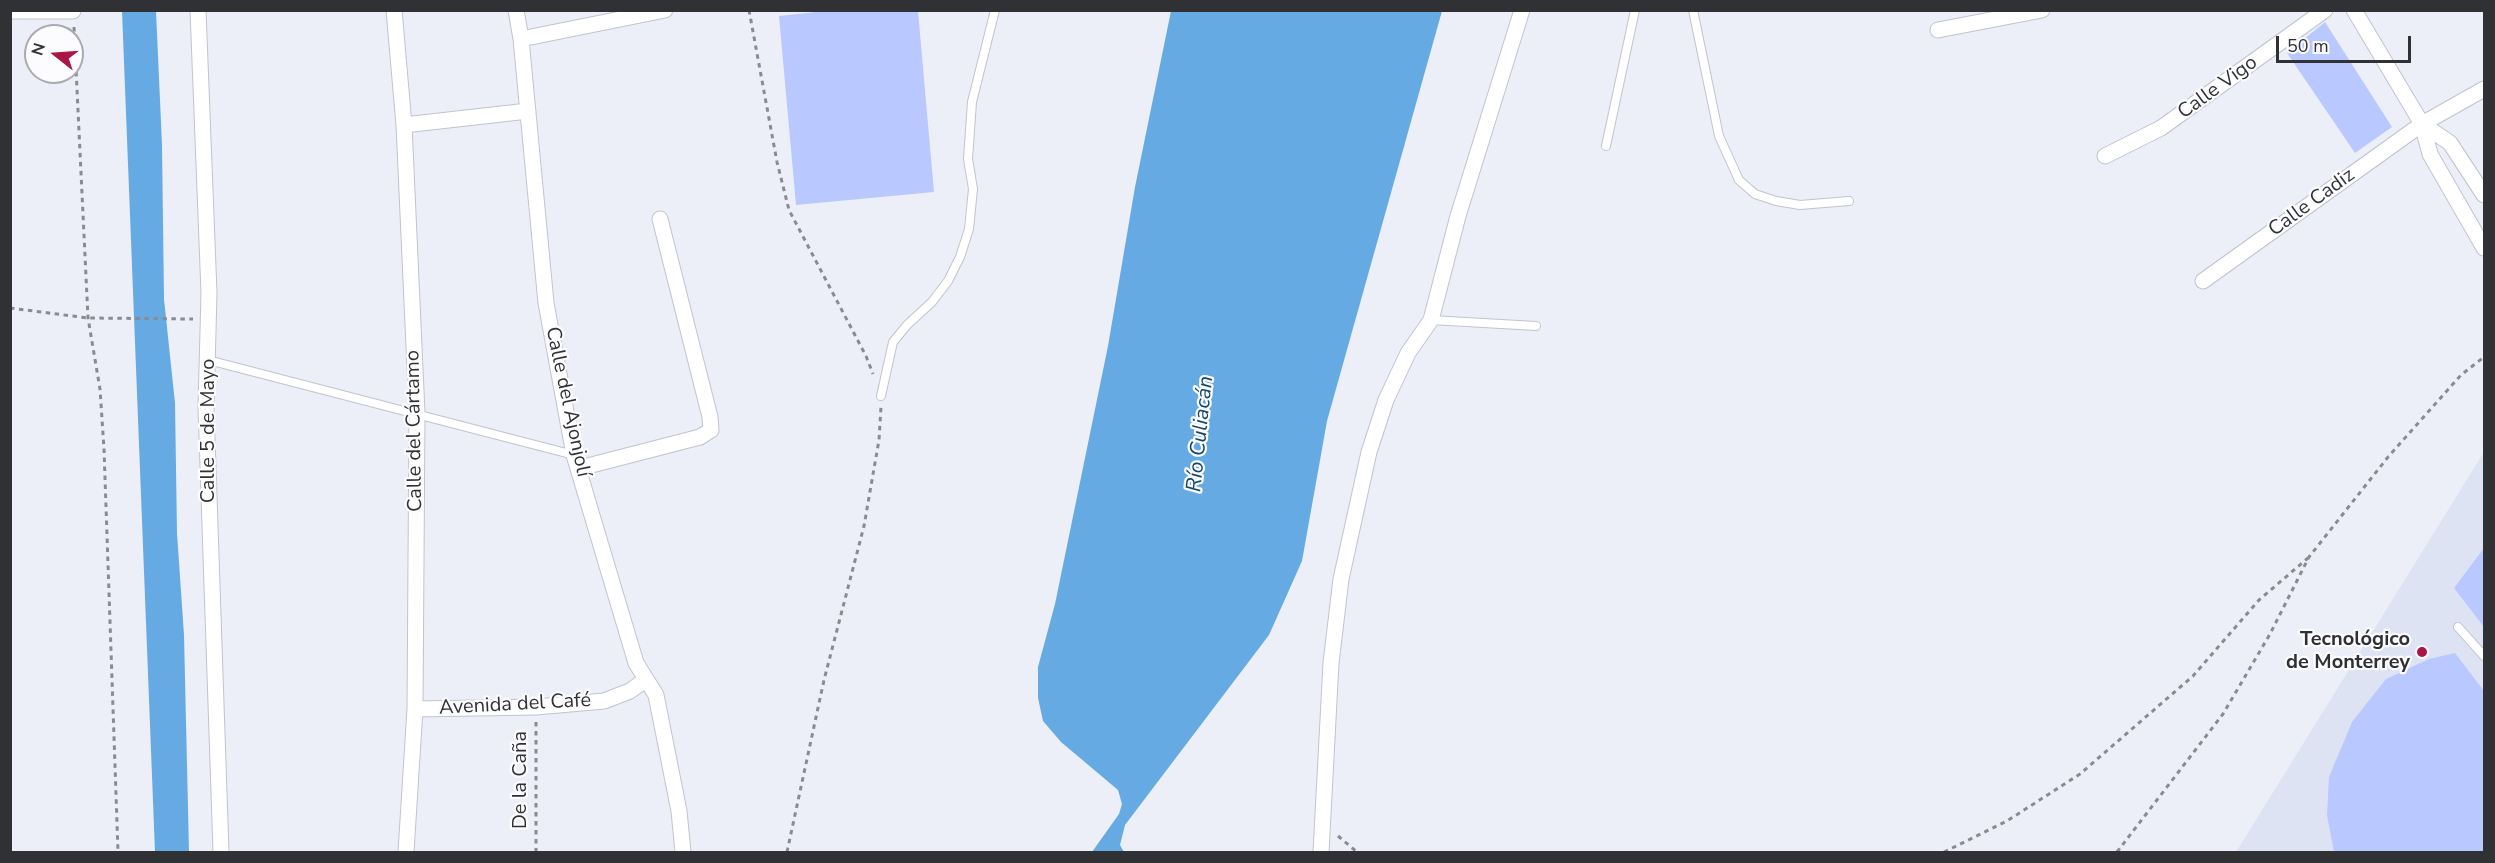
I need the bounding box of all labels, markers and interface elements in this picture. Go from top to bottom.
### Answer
north arrow [24,24,84,84]
scale bar [2279,24,2414,62]
text: 50 m [2287,34,2329,58]
text: N [26,40,51,58]
street label: Calle Vigo [2174,51,2262,125]
street label: Calle Cadiz [2264,164,2360,242]
street label: Calle del Ajonjolí [539,325,595,479]
street label: Calle del Cártamo [402,350,428,512]
street label: Calle 5 de Mayo [197,359,221,503]
water label: Río Culiacán [1182,375,1220,493]
place label: Tecnológico de Monterrey [2286,628,2410,675]
marker: Tecnológico de Monterrey [2415,645,2429,659]
street label: Avenida del Café [438,689,592,721]
street label: De la Caña [509,731,533,829]

